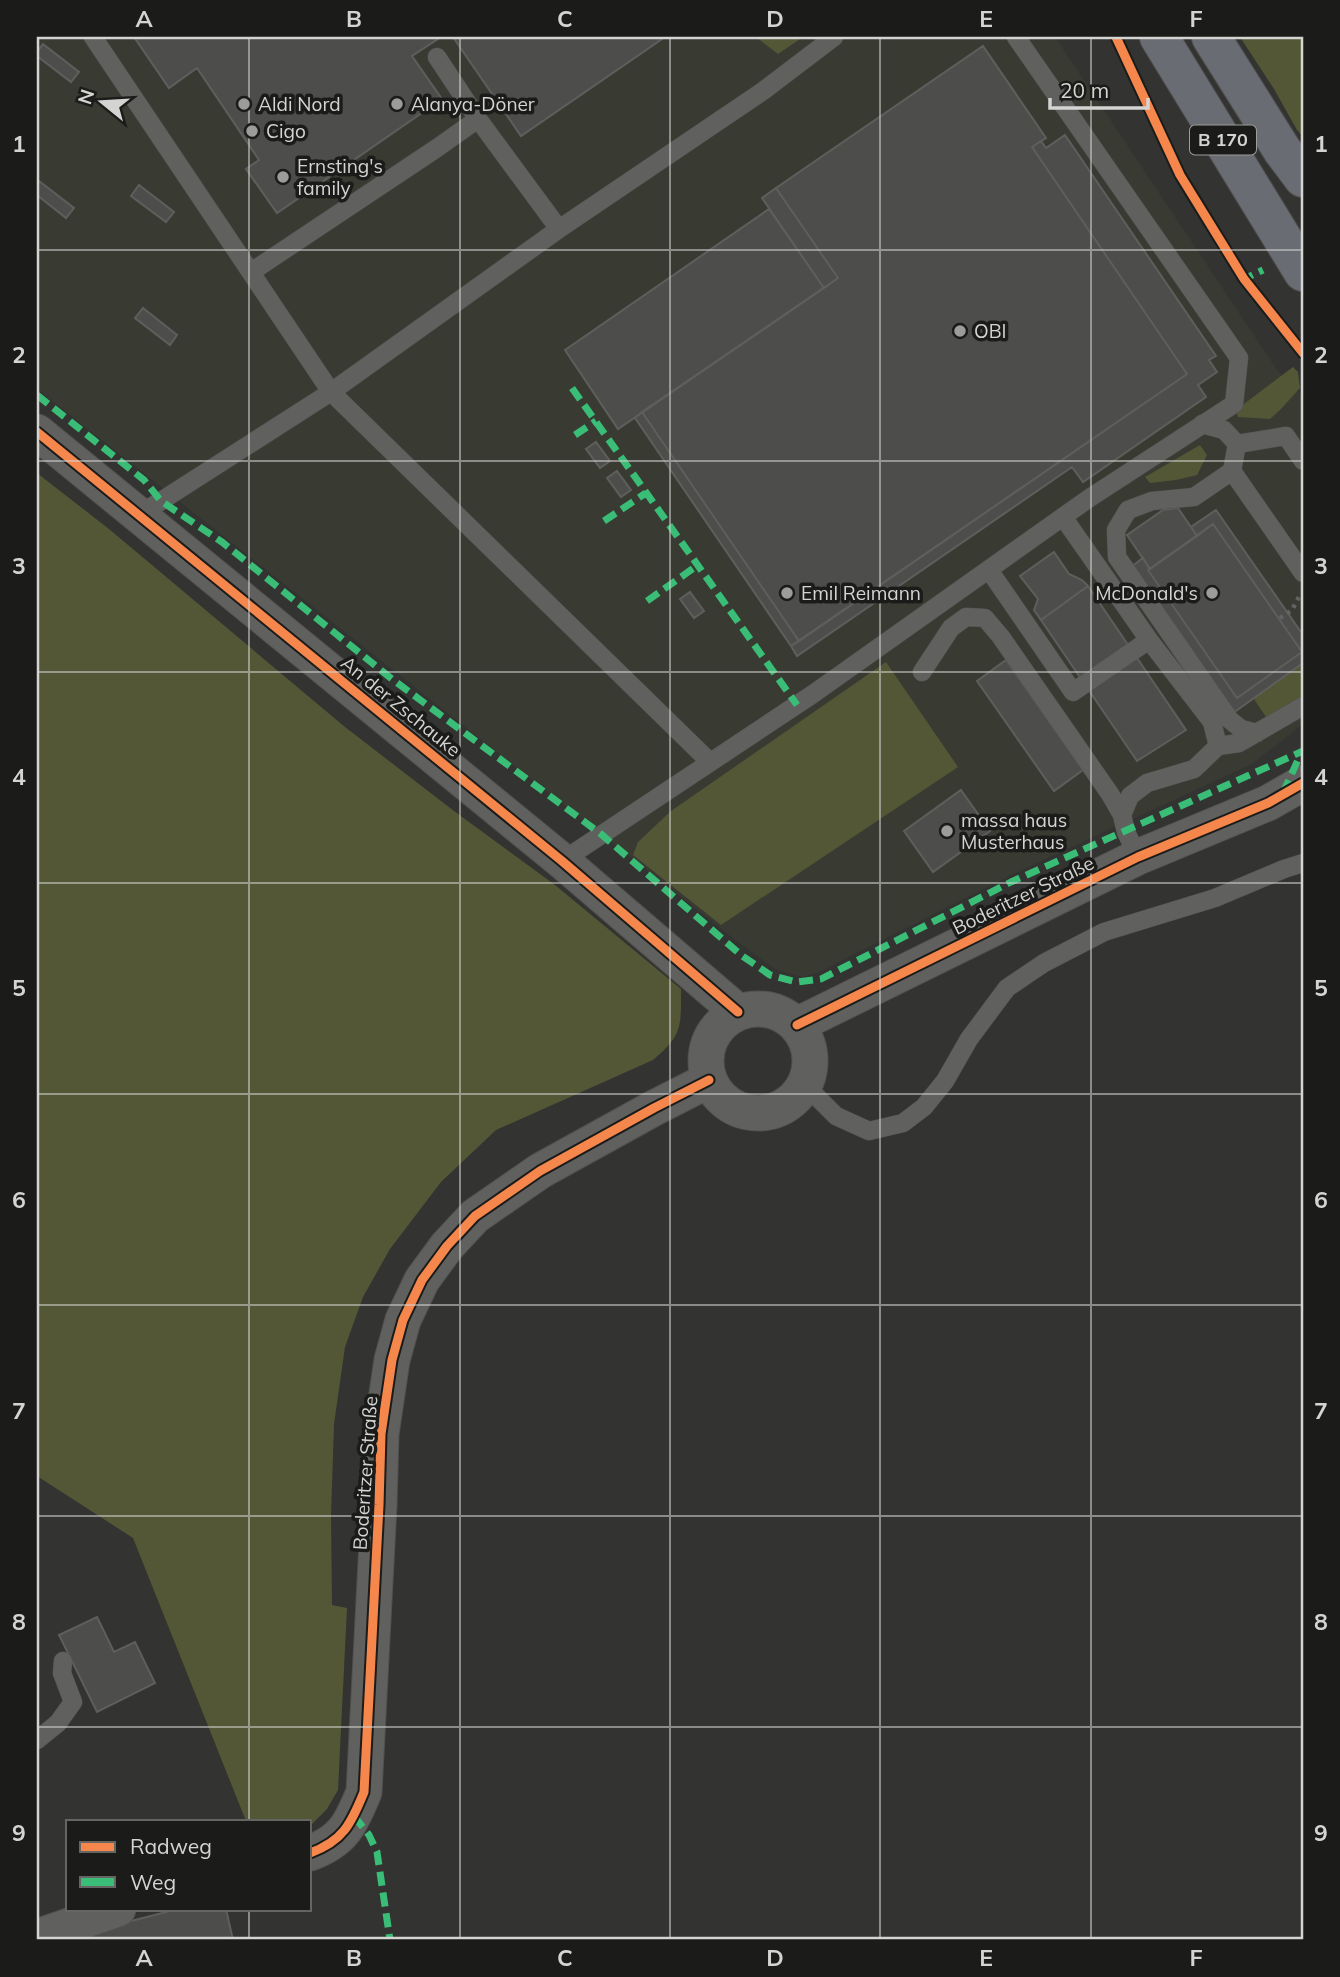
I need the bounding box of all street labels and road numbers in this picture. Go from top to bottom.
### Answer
road number: B 170 [1190,125,1256,154]
street label: An der Zschauke [336,650,466,762]
street label: Boderitzer Straße [948,850,1098,940]
street label: Boderitzer Straße [348,1395,382,1551]

